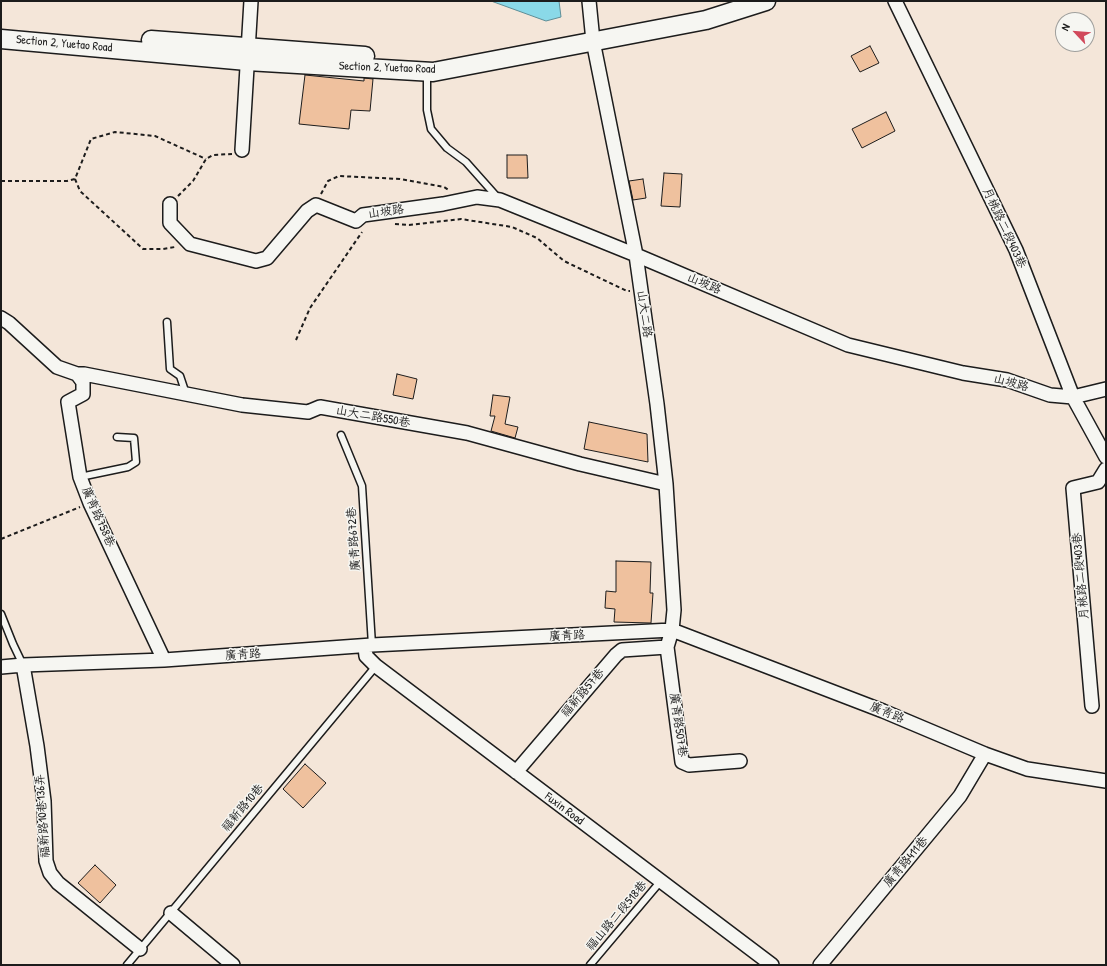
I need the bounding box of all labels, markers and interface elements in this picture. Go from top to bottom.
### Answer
north arrow [1055,12,1095,52]
text: N [1058,21,1073,33]
street label: Section 2, Yuetao Road [15,33,113,55]
street label: Section 2, Yuetao Road [339,59,435,77]
street label: 月桃路二段403巷 [979,185,1029,271]
street label: 山坡路 [367,202,405,222]
street label: 山坡路 [685,270,723,298]
street label: 山大二路 [634,289,654,339]
street label: 山坡路 [992,371,1030,395]
street label: 山大二路550巷 [335,403,411,431]
street label: 廣青路758巷 [78,485,118,549]
street label: 廣青路672巷 [345,506,363,572]
street label: 月桃路二段403巷 [1070,532,1092,620]
street label: 廣青路 [549,628,585,644]
street label: 廣青路 [225,647,261,663]
street label: 福新路57巷 [559,666,607,720]
street label: 廣青路507巷 [666,692,690,758]
street label: 廣青路 [868,700,906,726]
street label: 福新路10巷136弄 [33,773,53,859]
street label: 福新路10巷 [219,781,267,835]
street label: Fuxin Road [542,790,586,828]
street label: 廣青路411巷 [881,834,931,890]
street label: 福山路二段518巷 [584,878,650,954]

